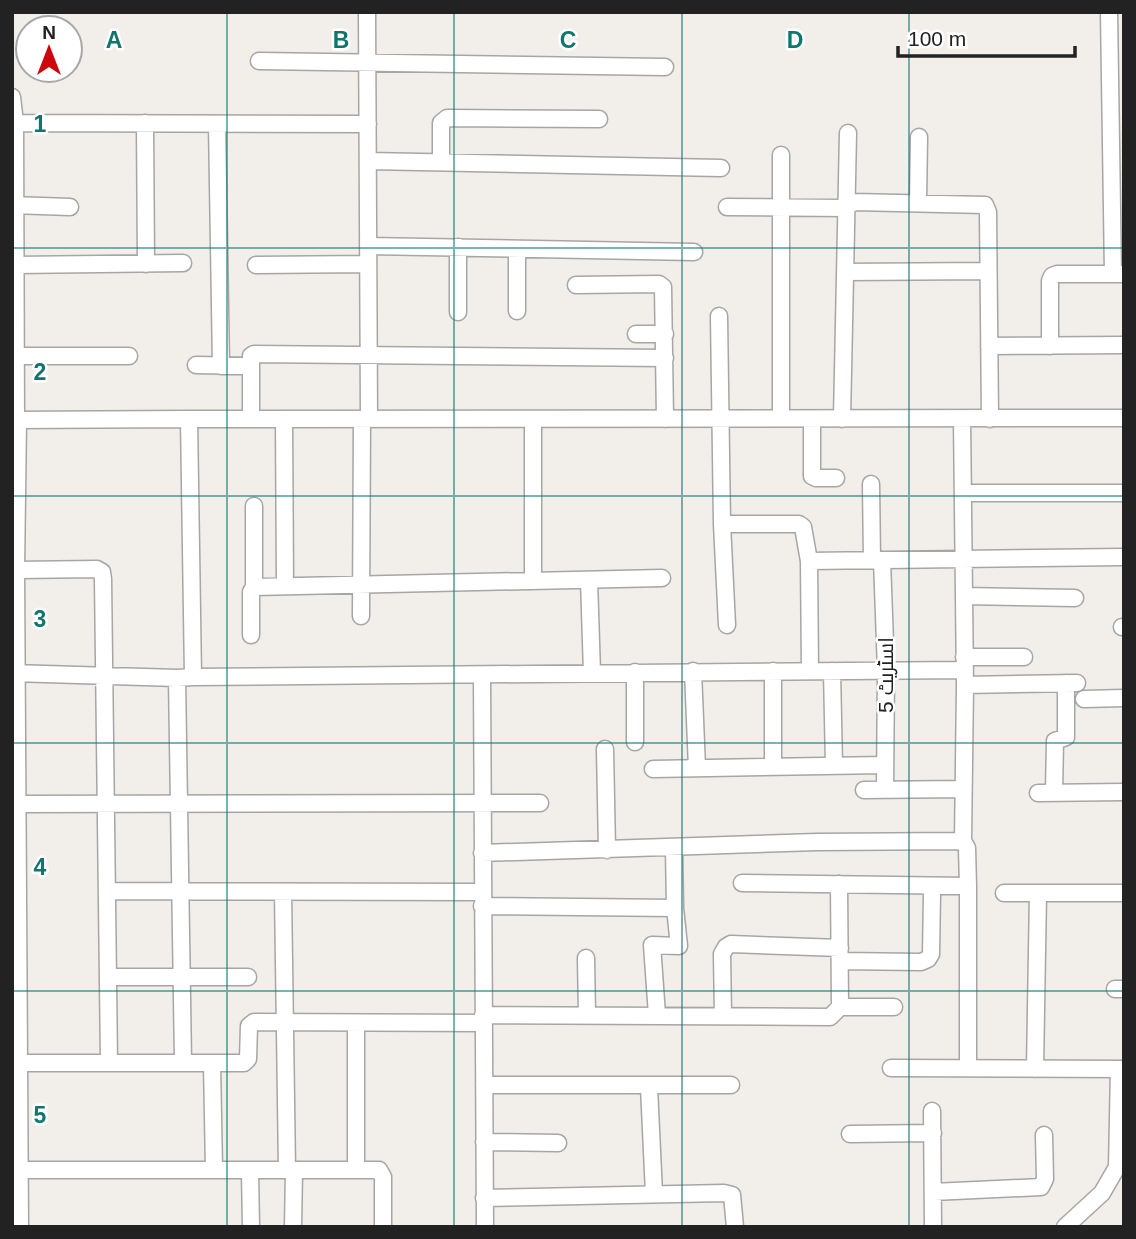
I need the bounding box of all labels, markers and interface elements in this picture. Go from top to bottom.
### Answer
north arrow [14,14,84,84]
scale bar [898,14,1075,58]
text: N [42,22,56,43]
text: A [106,27,122,53]
text: B [333,27,349,53]
text: C [560,27,576,53]
text: D [787,27,803,53]
text: 100 m [908,27,966,50]
text: 1 [34,111,47,137]
text: 2 [34,359,46,385]
text: 3 [34,606,46,632]
street label: اسٹریٹ 5 [874,637,898,713]
text: 4 [34,854,47,880]
text: 5 [34,1102,47,1128]

